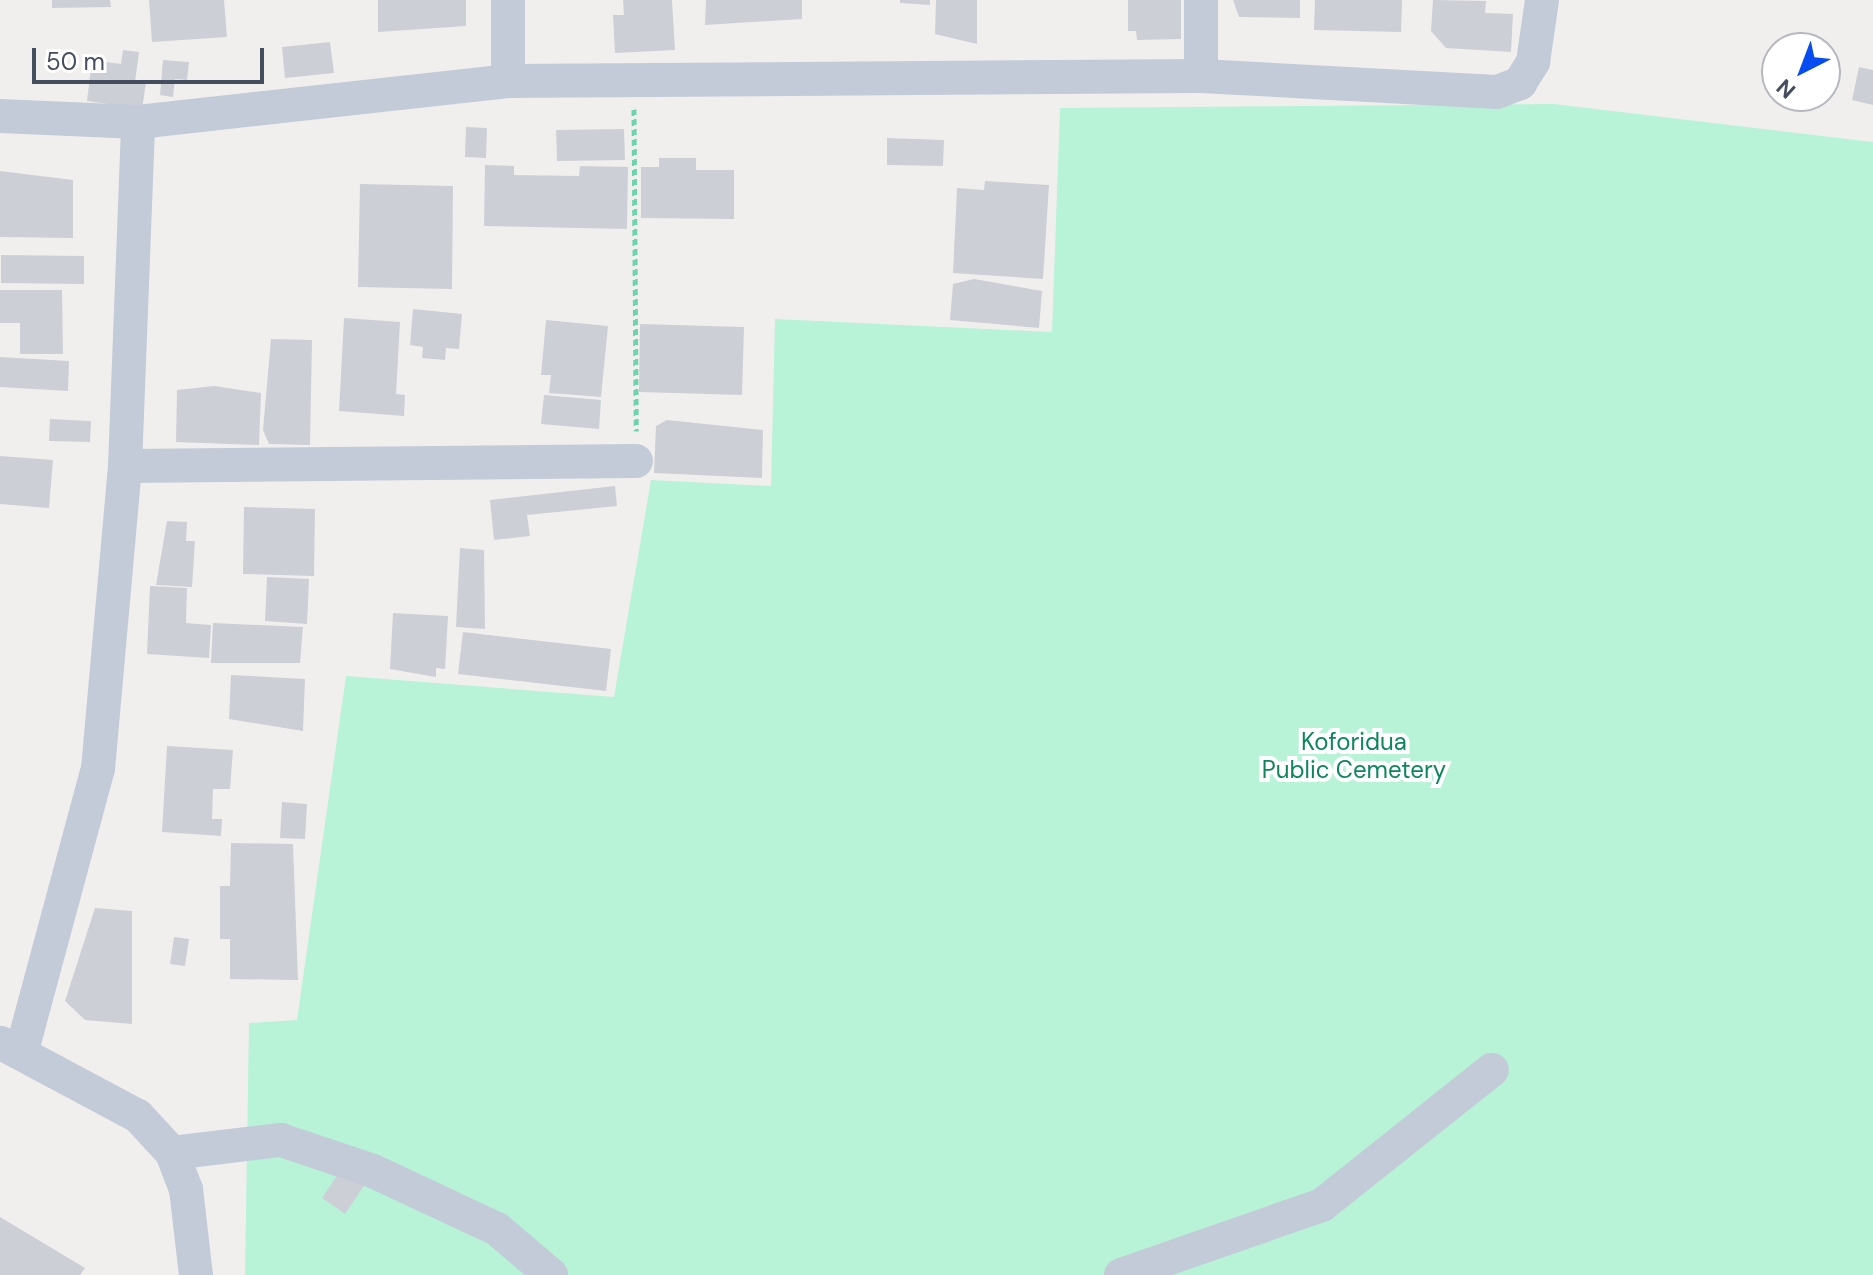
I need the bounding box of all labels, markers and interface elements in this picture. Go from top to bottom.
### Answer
scale bar [36,32,268,82]
north arrow [1761,32,1841,112]
text: 50 m [46,46,105,77]
text: N [1770,73,1802,105]
park label: Koforidua Public Cemetery [1262,728,1446,784]

